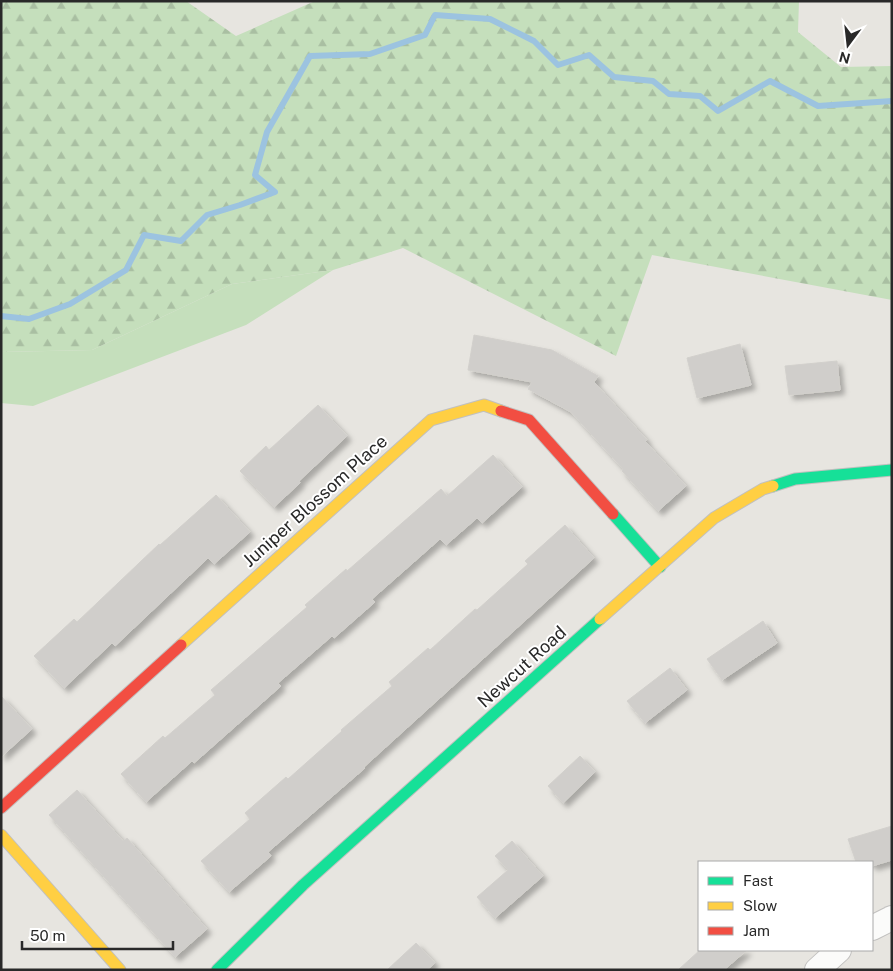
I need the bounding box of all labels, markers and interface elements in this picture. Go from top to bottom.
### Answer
north arrow [823,20,873,70]
text: N [837,48,852,67]
street label: Juniper Blossom Place [238,430,391,571]
street label: Newcut Road [473,621,570,712]
legend [698,861,873,951]
text: Fast [743,872,773,889]
text: Slow [743,897,778,914]
scale bar [22,918,174,950]
text: Jam [743,922,770,939]
text: 50 m [30,927,65,944]

